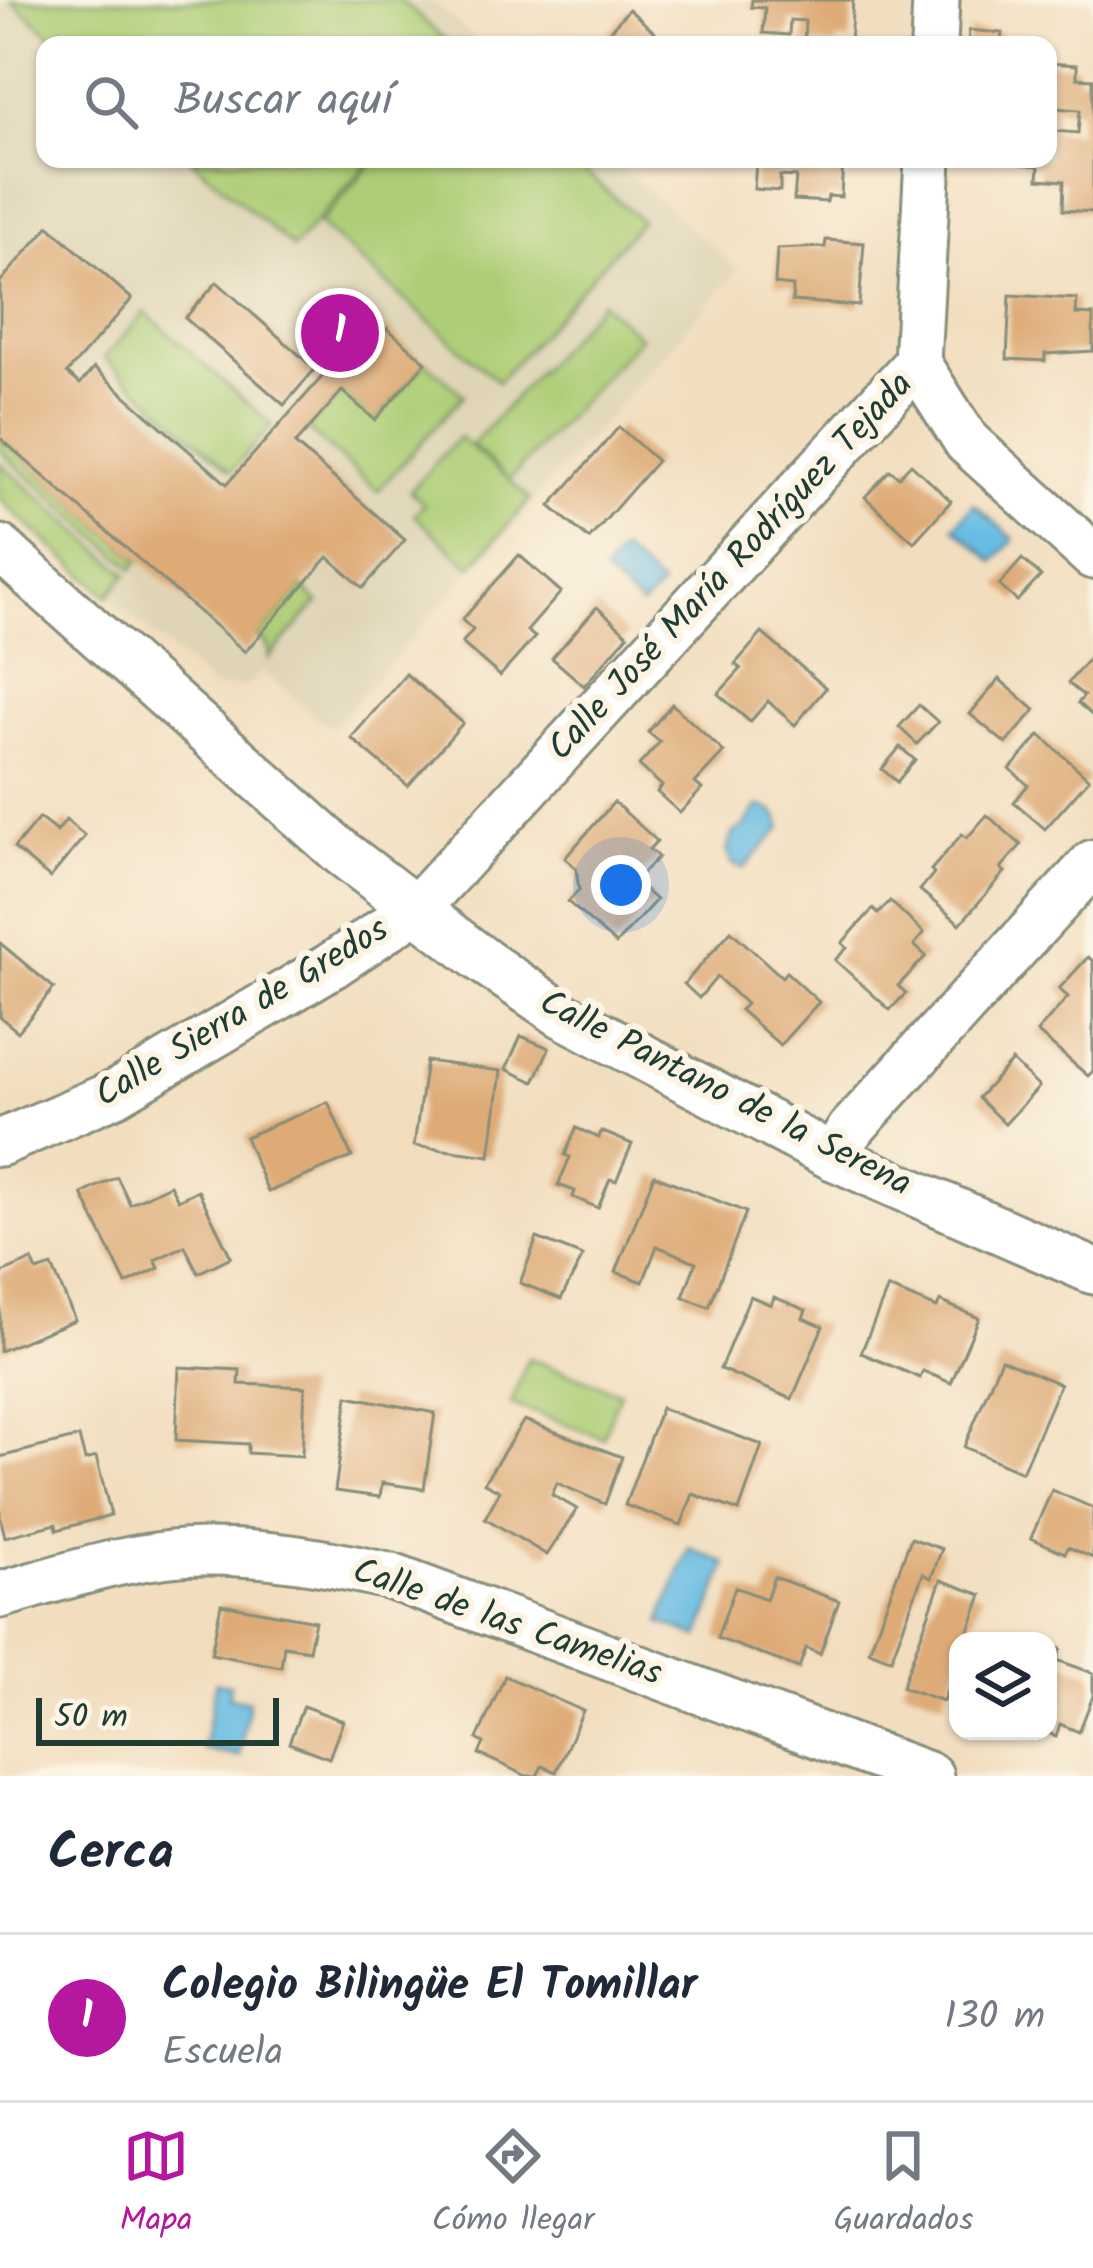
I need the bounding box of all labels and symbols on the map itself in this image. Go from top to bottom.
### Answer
pin: 1 [301,288,379,378]
street label: Calle José María Rodríguez Tejada [534,359,928,775]
your location [591,855,651,915]
street label: Calle Sierra de Gredos [84,903,400,1123]
street label: Calle Pantano de la Serena [529,975,921,1213]
street label: Calle de las Camelias [345,1543,669,1703]
scale bar [36,1692,279,1745]

